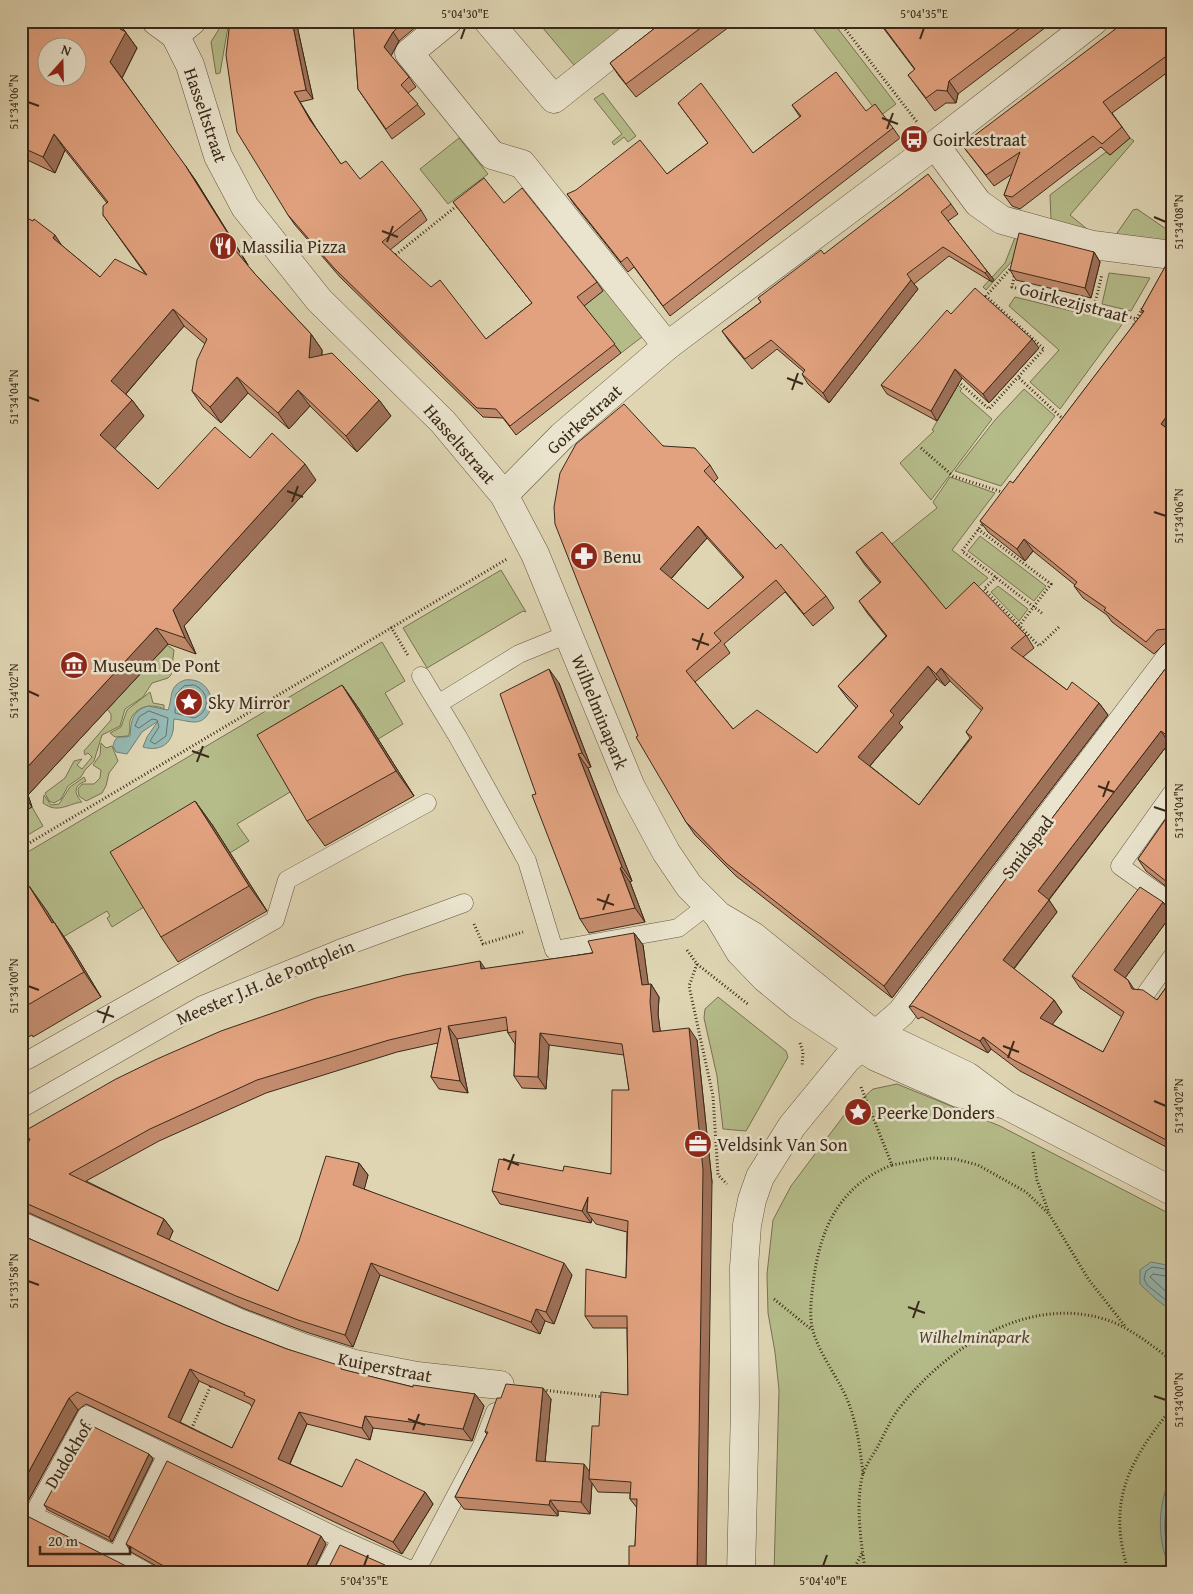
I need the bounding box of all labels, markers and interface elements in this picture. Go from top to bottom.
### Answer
text: 5°04'30"E [441,5,489,22]
text: 5°04'35"E [900,5,948,22]
north arrow [38,38,88,88]
text: N [59,39,75,61]
street label: Hasseltstraat [177,64,235,167]
text: 51°34'06"N [5,74,22,130]
bus stop icon: Goirkestraat [899,124,929,154]
place label: Goirkestraat [933,126,1027,153]
text: 51°34'08"N [1170,194,1187,250]
restaurant icon: Massilia Pizza [208,231,238,261]
place label: Massilia Pizza [242,233,347,260]
street label: Goirkezijstraat [1017,275,1132,330]
text: 51°34'04"N [5,369,22,425]
street label: Goirkestraat [540,377,628,460]
street label: Hasseltstraat [417,398,503,491]
text: 51°34'06"N [1170,488,1187,544]
pharmacy icon: Benu [569,541,599,571]
place label: Benu [603,543,642,570]
museum icon: Museum De Pont [59,650,89,680]
street label: Wilhelminapark [565,650,636,774]
place label: Museum De Pont [93,652,221,679]
text: 51°34'02"N [5,663,22,719]
place icon: Sky Mirror [174,687,204,717]
place label: Sky Mirror [208,689,290,716]
text: 51°34'04"N [1170,783,1187,839]
street label: Smidspad [994,809,1060,884]
street label: Meester J.H. de Pontplein [172,932,358,1032]
text: 51°34'00"N [5,958,22,1014]
text: 51°34'02"N [1170,1078,1187,1134]
place icon: Peerke Donders [843,1097,873,1127]
place label: Peerke Donders [877,1099,995,1126]
office icon: Veldsink Van Son [683,1129,713,1159]
place label: Veldsink Van Son [717,1131,848,1158]
text: 51°33'58"N [5,1253,22,1309]
park label: Wilhelminapark [919,1323,1030,1350]
street label: Kuiperstraat [336,1345,435,1389]
text: 51°34'00"N [1170,1372,1187,1428]
street label: Dudokhof [37,1415,100,1494]
scale bar [40,1524,130,1556]
text: 20 m [48,1530,79,1551]
text: 5°04'35"E [340,1572,388,1589]
text: 5°04'40"E [799,1572,847,1589]

